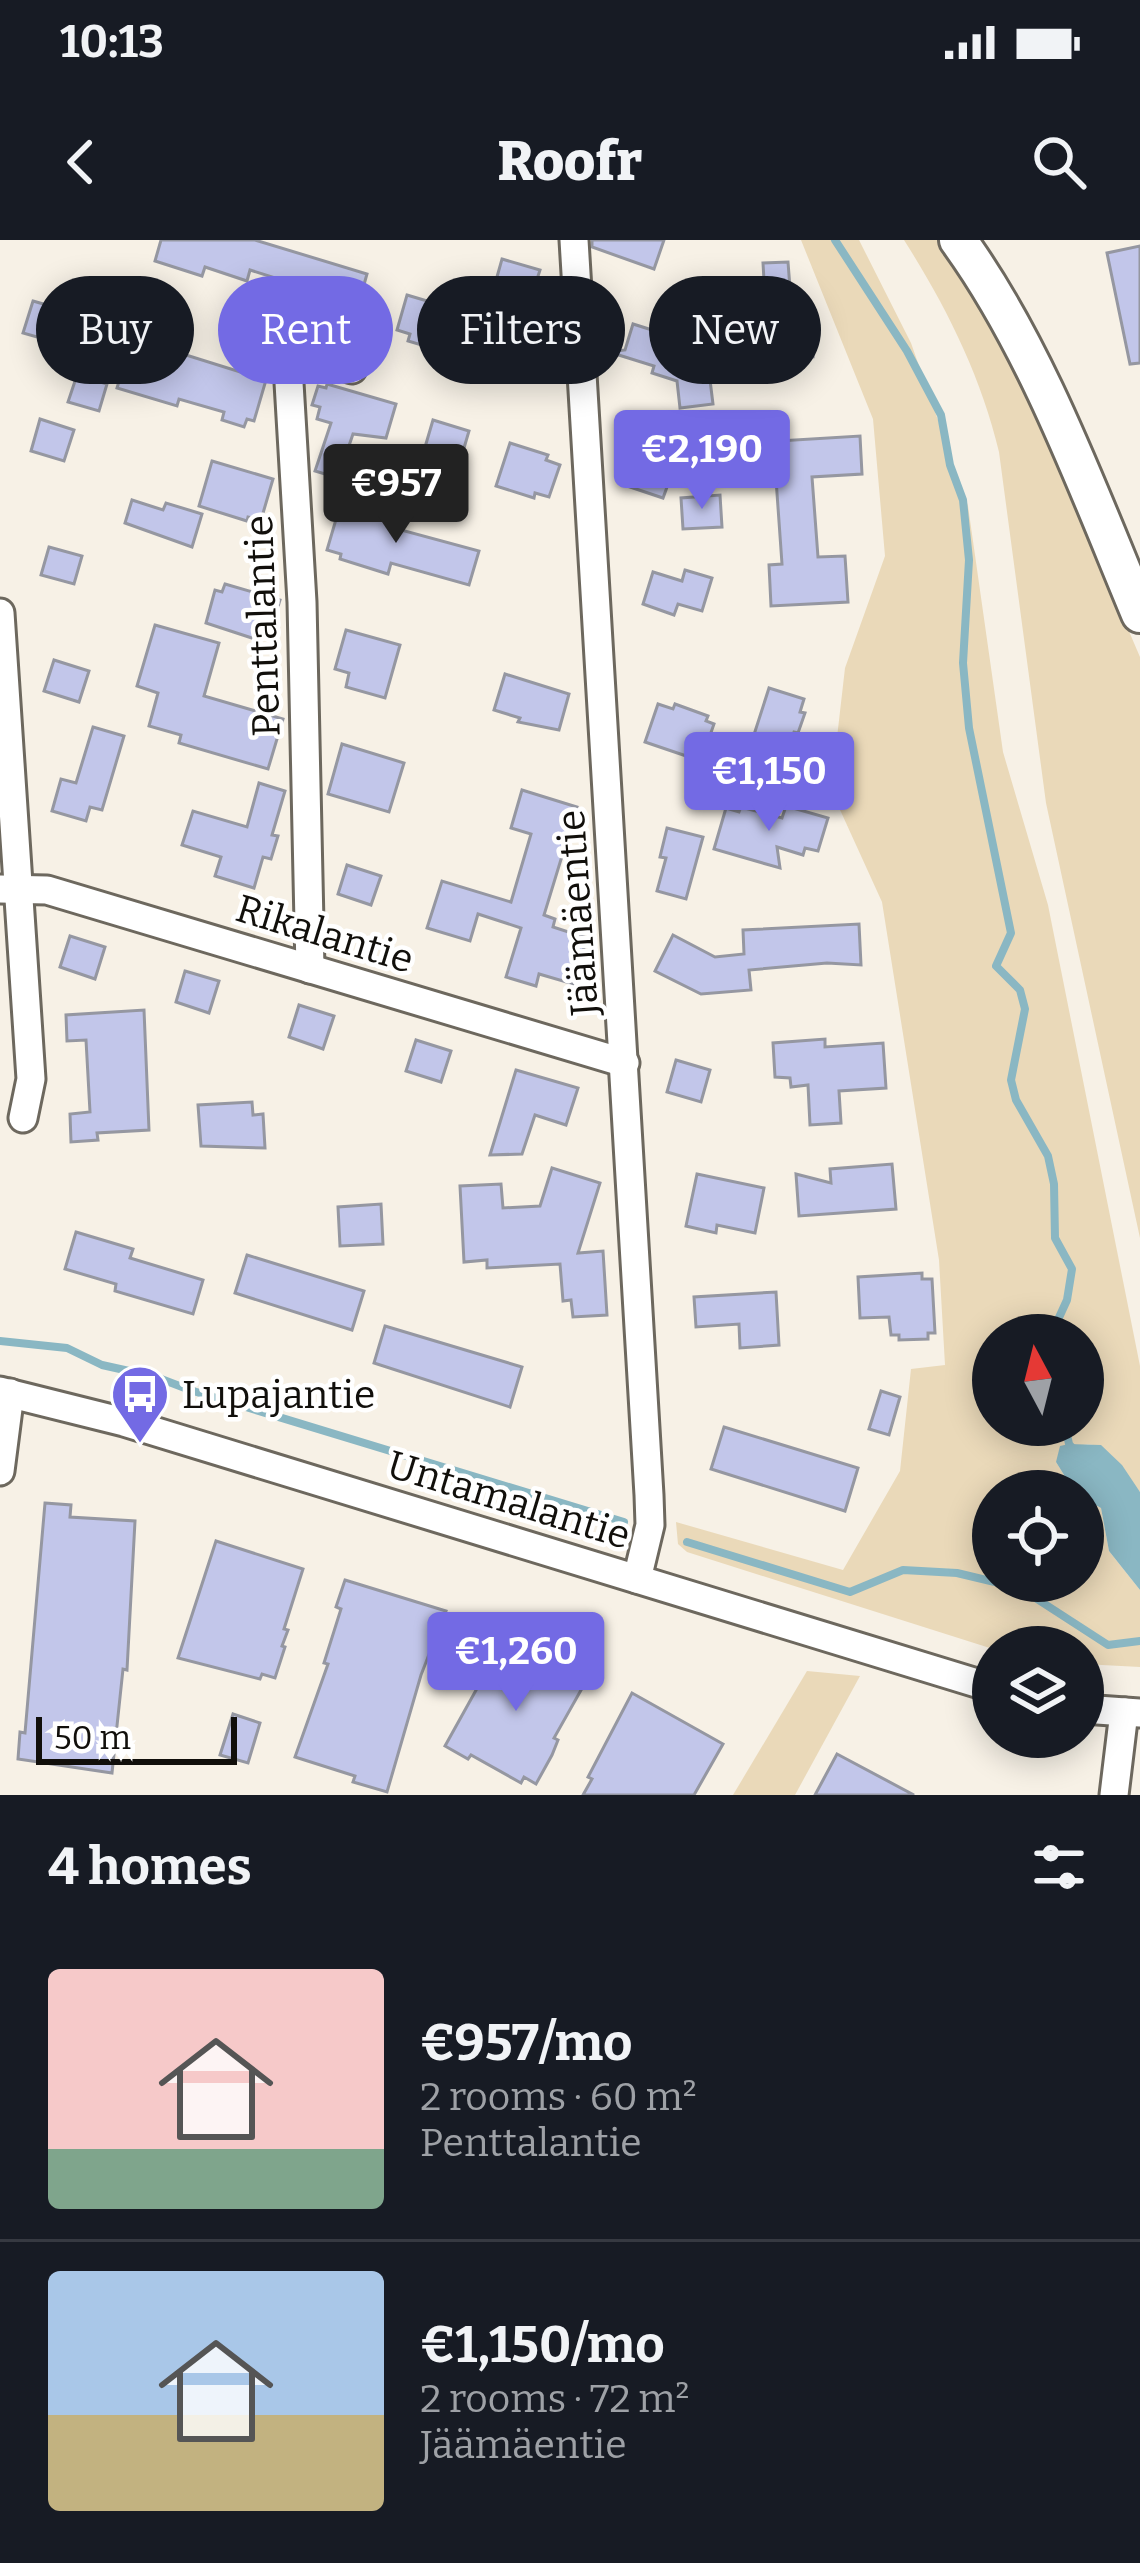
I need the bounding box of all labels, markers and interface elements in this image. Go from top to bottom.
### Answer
text: 10:13 [60,15,164,69]
icon: back [48,129,114,195]
icon: search [1026,129,1092,195]
text: Roofr [498,130,642,194]
chip: Buy [36,276,194,384]
chip: Rent [218,276,393,384]
chip: Filters [417,276,625,384]
chip: New [649,276,821,384]
pin: €2,190 [604,410,800,512]
text: €2,190 [641,426,763,472]
pin: €957 [325,444,467,546]
text: €957 [350,460,442,506]
street label: Penttalantie [236,514,290,738]
pin: €1,150 [671,732,867,834]
text: €1,150 [711,748,827,794]
street label: Jäämäentie [548,808,608,1019]
street label: Rikalantie [231,885,419,983]
north arrow [972,1314,1104,1446]
map controls [972,1314,1104,1758]
bus stop icon: Lupajantie [109,1363,171,1445]
place label: Lupajantie [182,1372,375,1418]
street label: Untamalantie [382,1441,636,1559]
button: locate [972,1470,1104,1602]
pin: €1,260 [418,1612,614,1714]
button: layers [972,1626,1104,1758]
text: €1,260 [454,1628,578,1674]
scale bar [36,1711,237,1764]
text: 50 m [54,1718,131,1758]
icon: filters [1026,1834,1092,1900]
text: 4 homes [48,1836,252,1898]
text: €957/mo [420,2012,633,2074]
icon: home [144,2017,288,2161]
text: 2 rooms · 60 m² [420,2074,697,2120]
text: Penttalantie [420,2120,642,2166]
text: €1,150/mo [420,2314,665,2376]
icon: home [144,2319,288,2463]
text: 2 rooms · 72 m² [420,2376,689,2422]
text: Jäämäentie [420,2422,626,2468]

